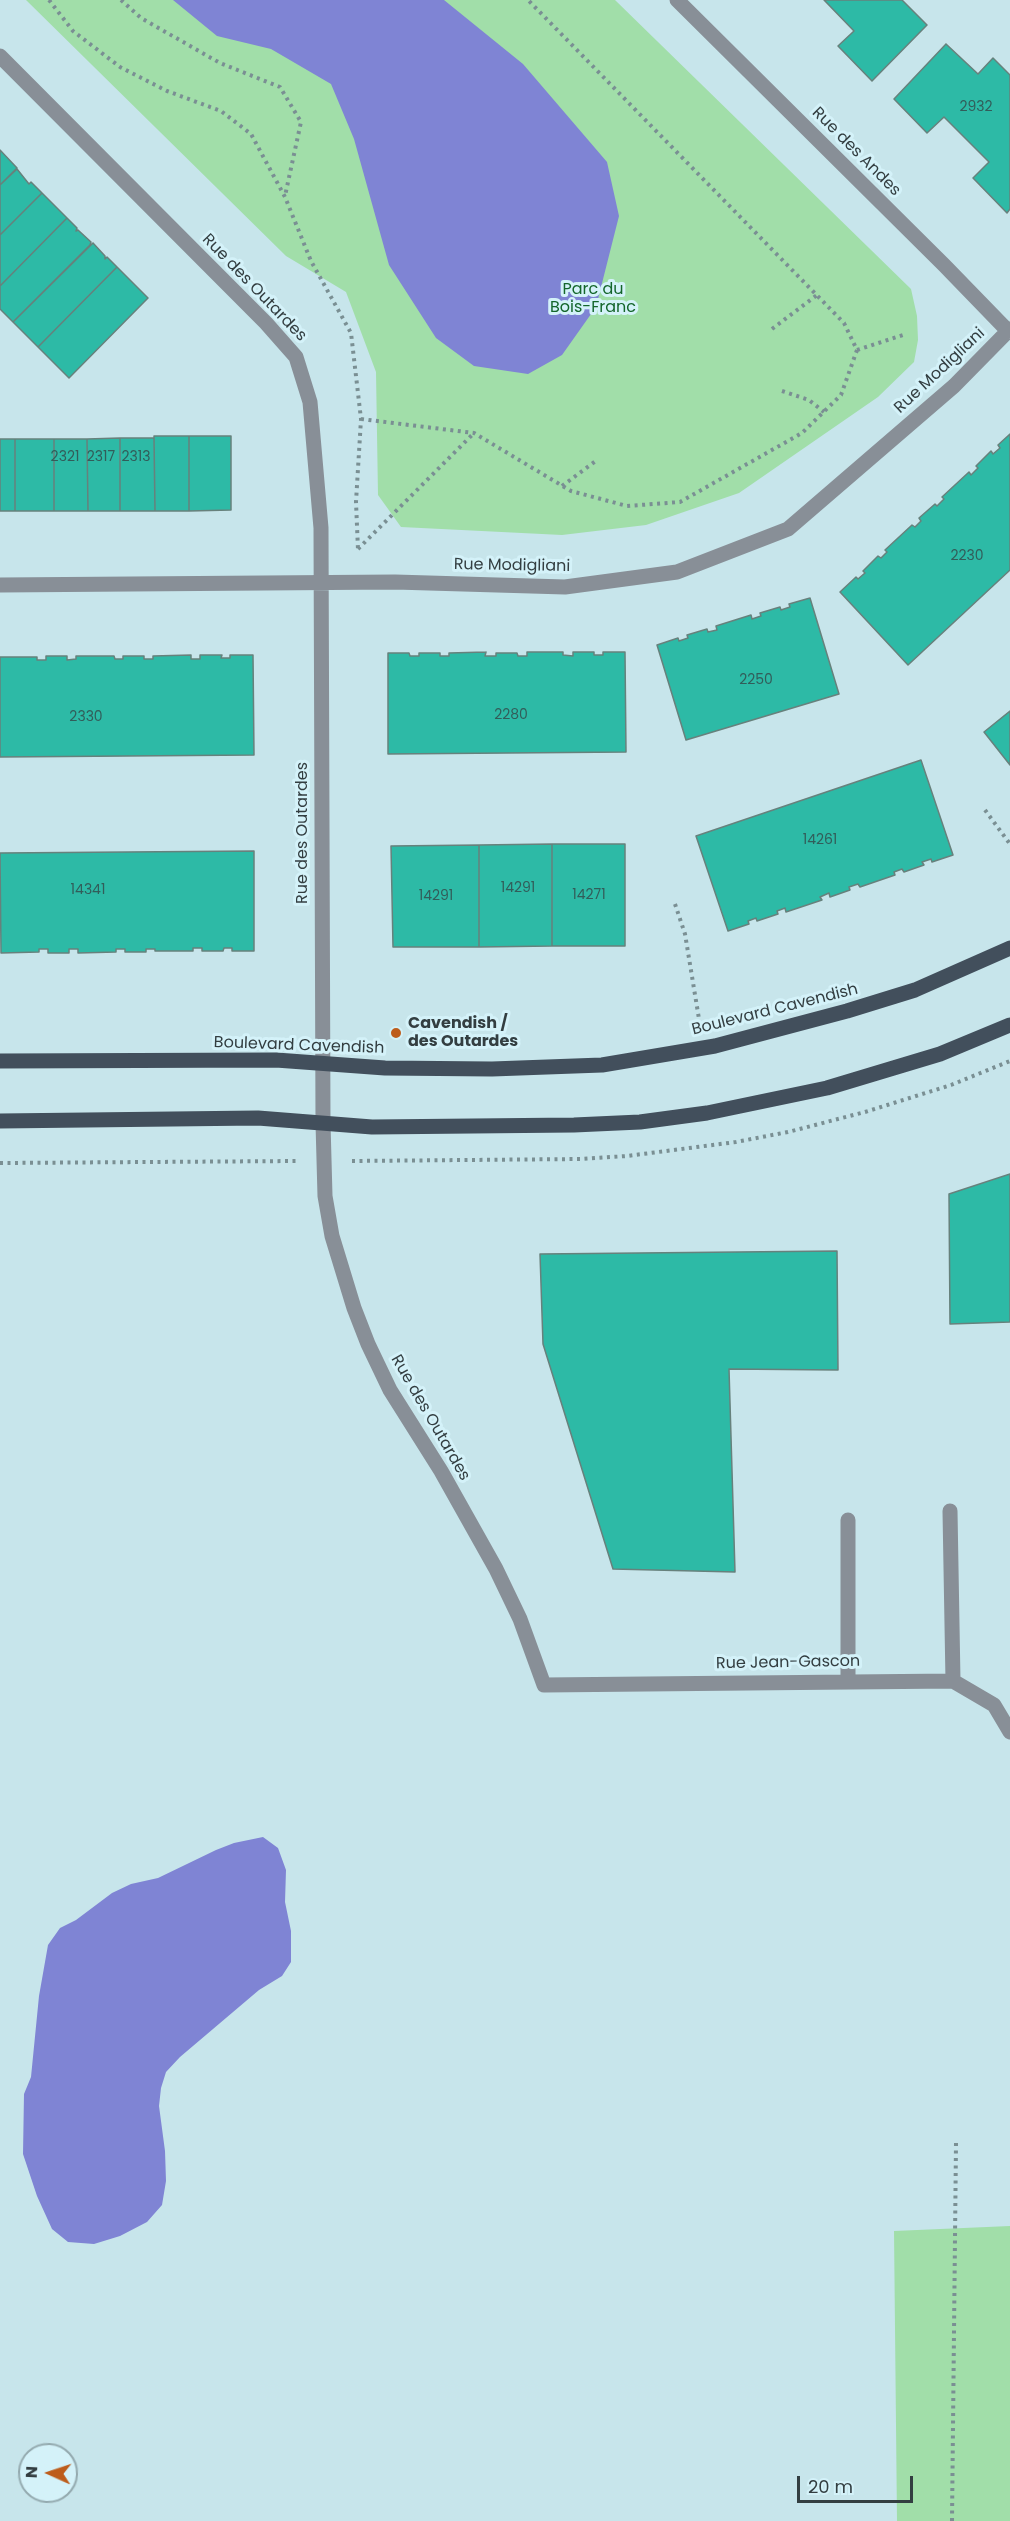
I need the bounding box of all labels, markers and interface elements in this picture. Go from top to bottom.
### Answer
house number: 2932 [959,99,993,115]
street label: Rue des Andes [808,104,904,200]
street label: Rue des Outardes [198,230,310,346]
park label: Parc du Bois-Franc [550,280,636,318]
street label: Rue Modigliani [891,324,989,418]
house number: 2321 [51,449,79,465]
house number: 2317 [87,449,115,465]
house number: 2313 [121,449,151,465]
house number: 2230 [950,548,984,564]
street label: Rue Modigliani [454,555,570,577]
house number: 2250 [739,672,773,688]
house number: 2280 [494,707,528,723]
house number: 2330 [69,709,103,725]
street label: Rue des Outardes [293,762,313,904]
house number: 14261 [803,832,837,848]
house number: 14291 [501,880,535,896]
house number: 14341 [71,882,105,898]
house number: 14271 [572,887,606,903]
house number: 14291 [419,888,453,904]
street label: Boulevard Cavendish [690,980,860,1040]
place label: Cavendish / des Outardes [408,1014,518,1052]
marker: Cavendish / des Outardes [389,1026,403,1040]
street label: Boulevard Cavendish [213,1033,385,1059]
street label: Rue des Outardes [386,1352,474,1484]
street label: Rue Jean-Gascon [716,1652,860,1674]
north arrow [18,2443,78,2503]
scale bar [800,2464,916,2502]
text: N [20,2466,43,2479]
text: 20 m [808,2474,853,2499]

